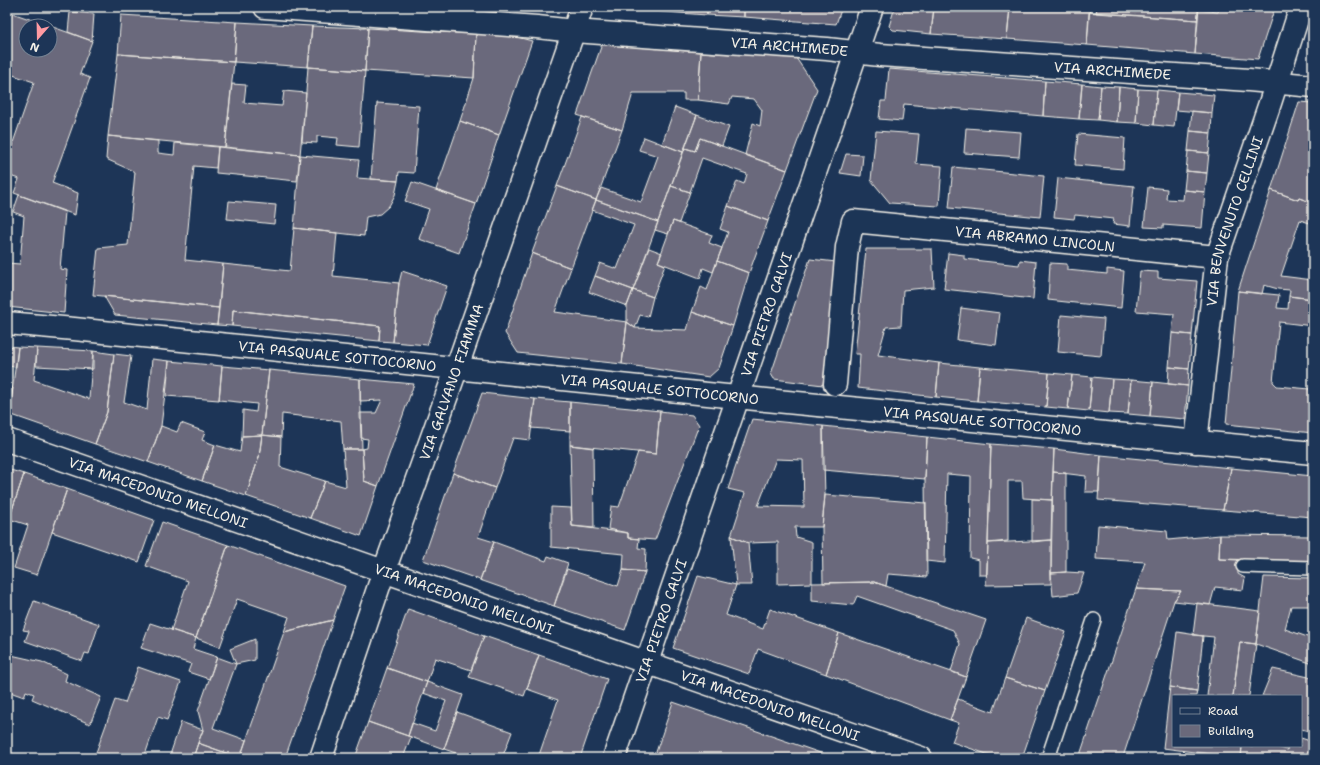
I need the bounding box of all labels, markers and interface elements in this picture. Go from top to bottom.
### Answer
north arrow [18,18,58,58]
street label: VIA ARCHIMEDE [730,33,849,60]
text: N [28,38,41,55]
street label: VIA ARCHIMEDE [1053,58,1172,84]
street label: VIA BENVENUTO CELLINI [1202,133,1267,307]
street label: VIA ABRAMO LINCOLN [954,222,1116,256]
street label: VIA PIETRO CALVI [737,250,796,379]
street label: VIA GALVANO FIAMMA [415,301,487,463]
street label: VIA PASQUALE SOTTOCORNO [237,337,437,375]
street label: VIA PASQUALE SOTTOCORNO [560,370,760,408]
street label: VIA PASQUALE SOTTOCORNO [882,402,1082,439]
street label: VIA MACEDONIO MELLONI [66,453,251,532]
street label: VIA PIETRO CALVI [631,556,691,685]
street label: VIA MACEDONIO MELLONI [372,560,557,639]
street label: VIA MACEDONIO MELLONI [678,666,863,745]
legend [1172,695,1302,747]
text: Road [1208,703,1239,719]
text: Building [1208,723,1254,739]

